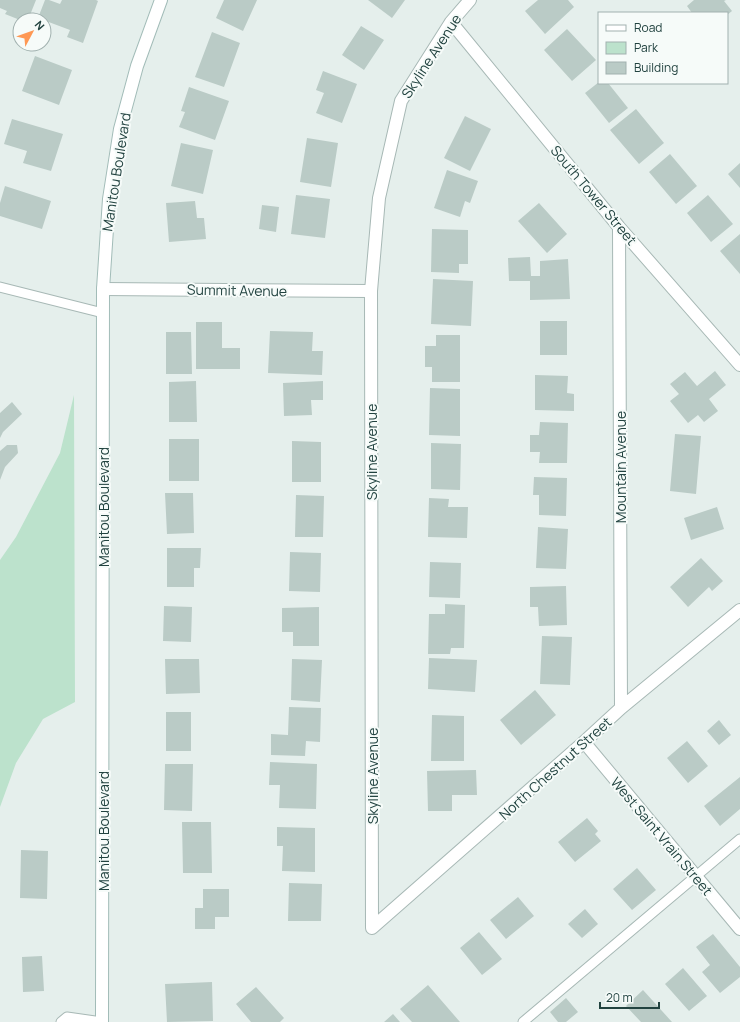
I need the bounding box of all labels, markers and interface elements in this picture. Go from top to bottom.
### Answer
street label: Skyline Avenue [397,10,465,102]
north arrow [12,12,52,52]
legend [598,12,728,84]
text: N [32,17,48,33]
text: Road [634,19,662,36]
text: Park [634,39,659,56]
text: Building [634,59,678,76]
street label: Manitou Boulevard [97,111,135,233]
street label: South Tower Street [547,141,642,249]
street label: Summit Avenue [187,280,287,300]
street label: Skyline Avenue [362,404,381,500]
street label: Mountain Avenue [611,411,630,523]
street label: Manitou Boulevard [94,447,113,567]
street label: North Chestnut Street [495,712,616,824]
street label: Skyline Avenue [363,728,382,824]
street label: Manitou Boulevard [94,771,113,891]
street label: West Saint Vrain Street [607,773,717,900]
scale bar [600,984,659,1010]
text: 20 m [606,989,633,1006]

